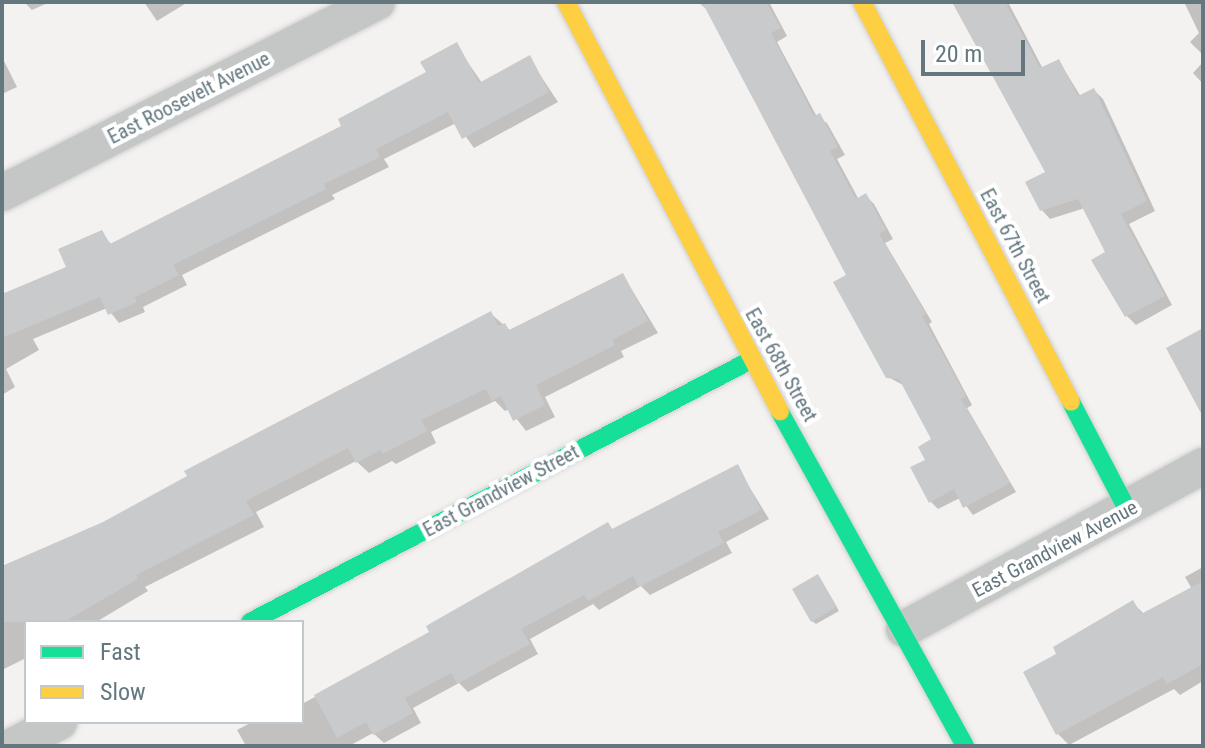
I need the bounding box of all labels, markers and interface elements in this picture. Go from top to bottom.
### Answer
scale bar [925,24,1029,74]
text: 20 m [935,40,982,68]
street label: East Roosevelt Avenue [104,47,274,149]
street label: East 67th Street [975,185,1055,307]
street label: East 68th Street [740,304,822,426]
street label: East Grandview Street [419,440,583,542]
street label: East Grandview Avenue [968,495,1142,603]
legend [24,620,304,724]
text: Fast [100,638,141,666]
text: Slow [100,678,146,706]

